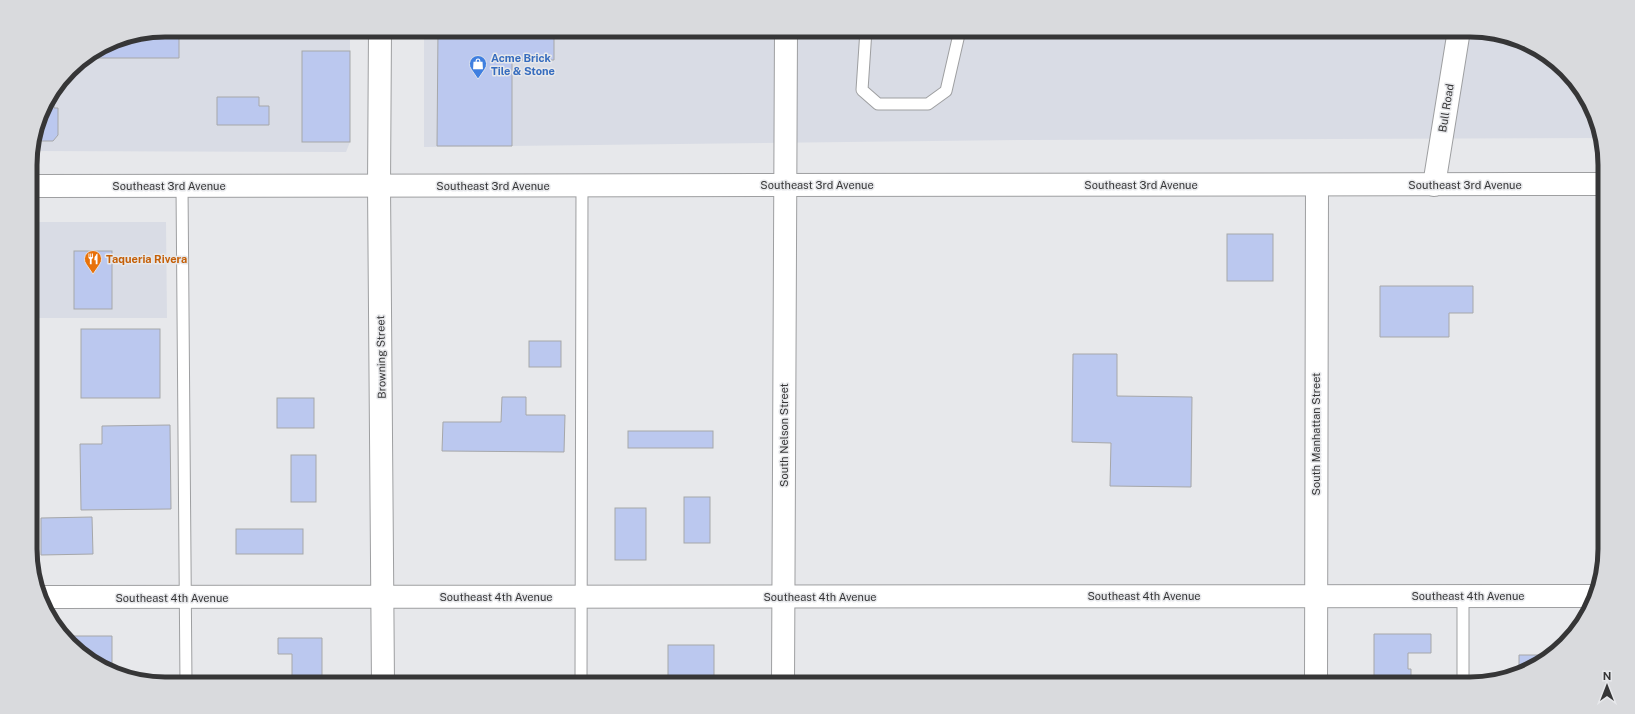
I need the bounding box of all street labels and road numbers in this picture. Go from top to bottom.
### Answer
street label: Bull Road [1436,83,1456,133]
street label: Southeast 3rd Avenue [760,179,874,191]
street label: Southeast 3rd Avenue [1084,179,1198,191]
street label: Southeast 3rd Avenue [1408,179,1522,191]
street label: Southeast 3rd Avenue [112,180,226,192]
street label: Southeast 3rd Avenue [436,180,550,192]
street label: Browning Street [374,315,388,399]
street label: South Manhattan Street [1310,373,1322,495]
street label: South Nelson Street [778,383,790,487]
street label: Southeast 4th Avenue [1087,590,1201,602]
street label: Southeast 4th Avenue [1411,590,1525,602]
street label: Southeast 4th Avenue [439,591,553,603]
street label: Southeast 4th Avenue [763,591,877,603]
street label: Southeast 4th Avenue [115,592,229,604]

